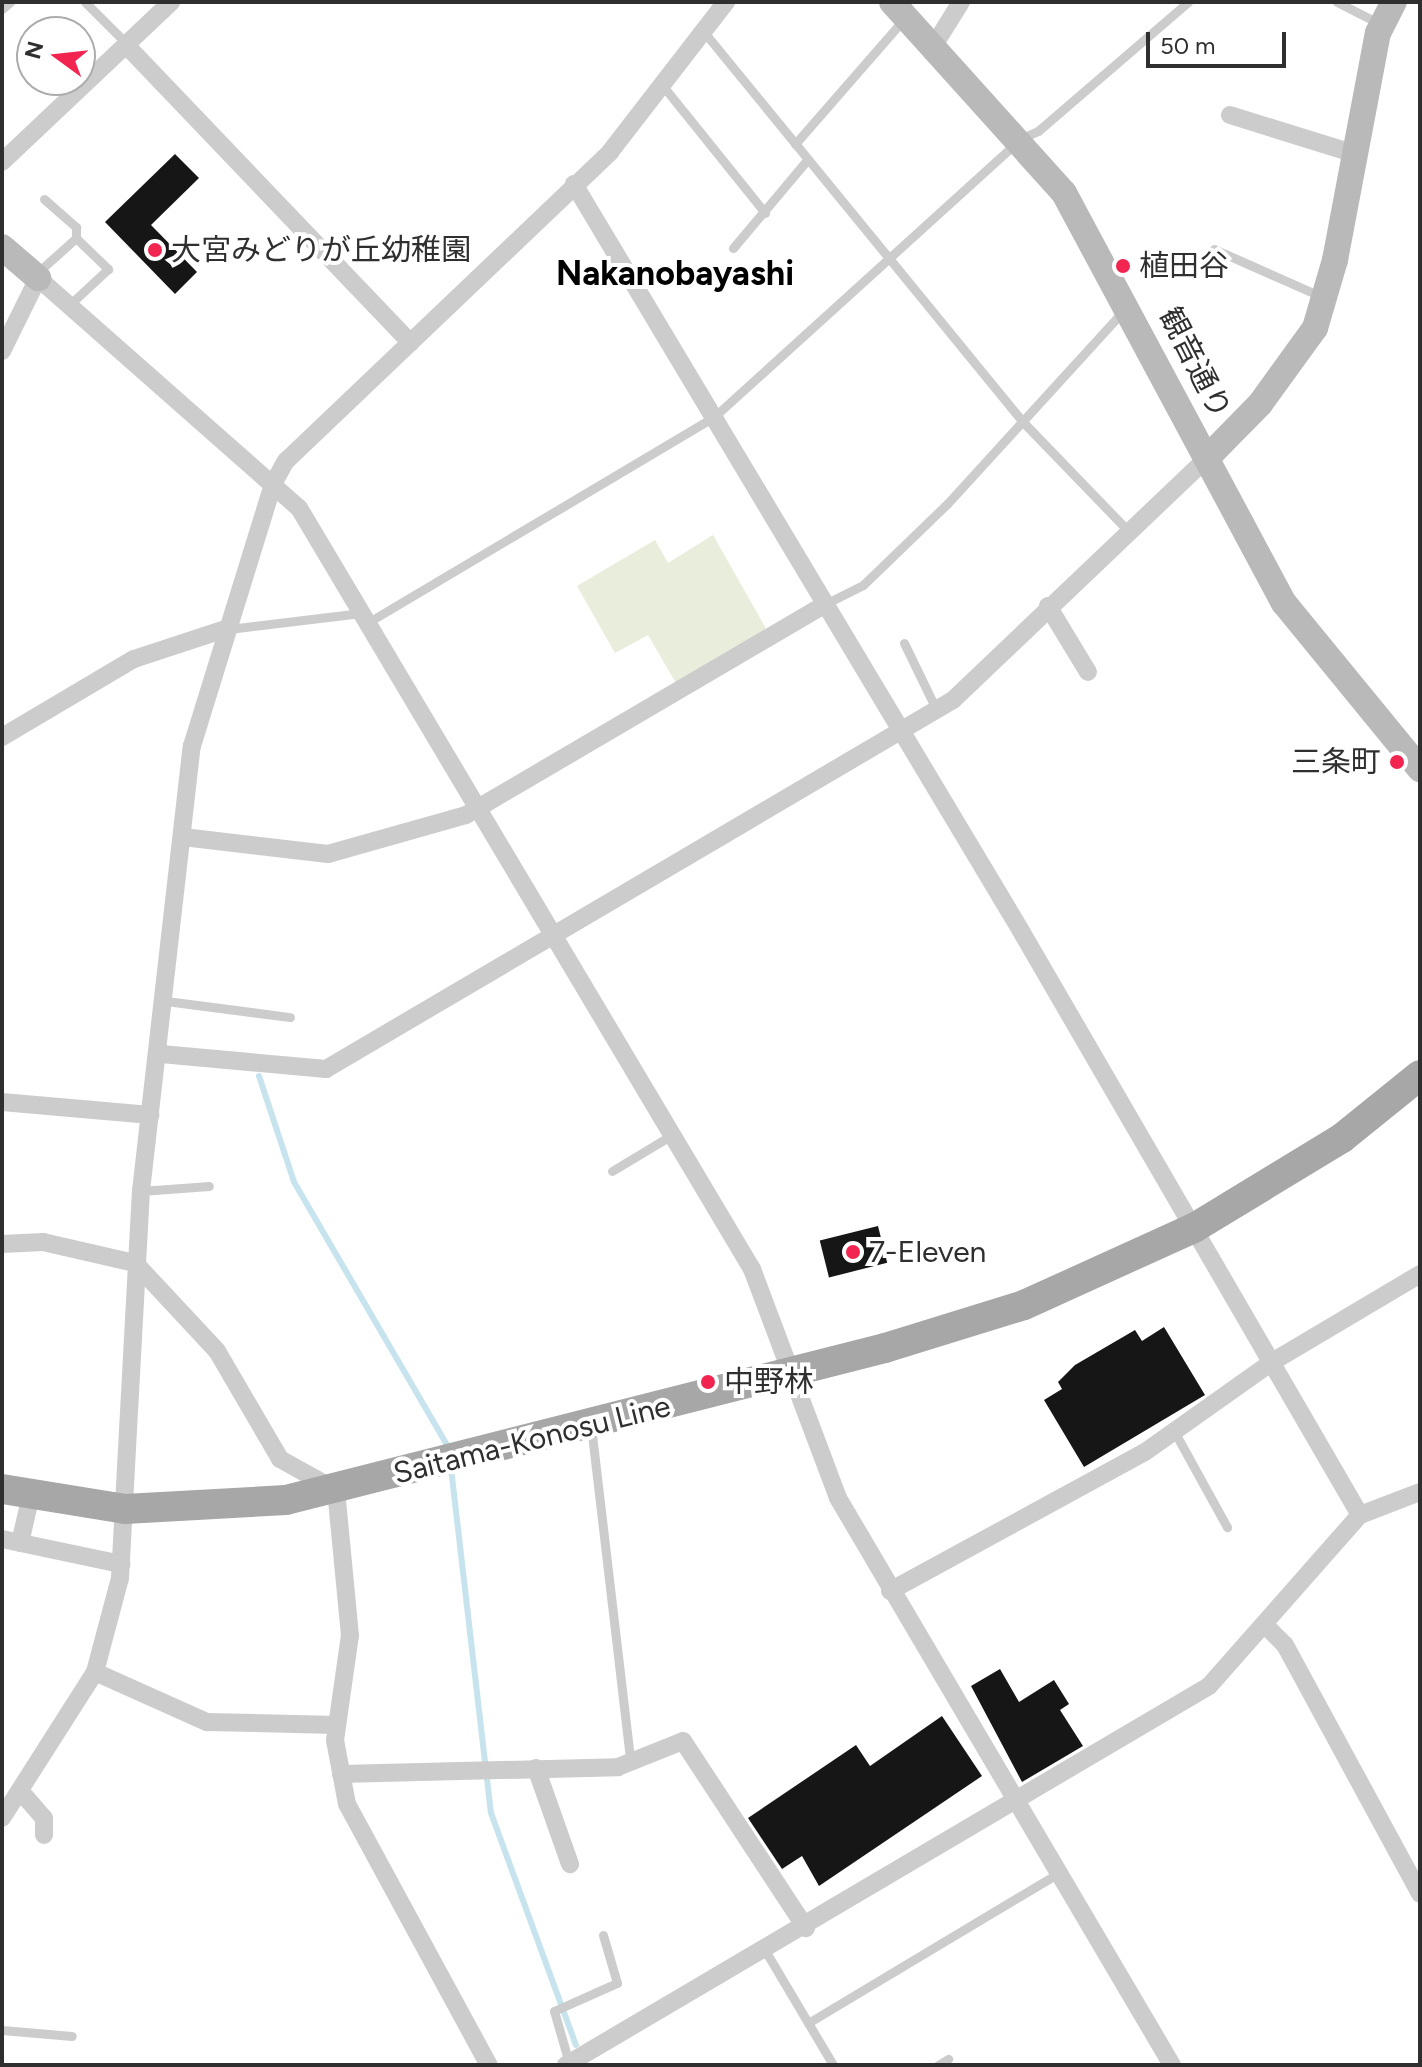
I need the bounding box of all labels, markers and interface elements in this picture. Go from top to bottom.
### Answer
north arrow [16,16,96,96]
scale bar [1150,16,1290,66]
text: 50 m [1160,31,1216,60]
text: N [19,38,50,62]
place label: 大宮みどりが丘幼稚園 [171,232,471,268]
marker: 大宮みどりが丘幼稚園 [146,241,164,259]
place label: 植田谷 [1139,248,1229,284]
district label: Nakanobayashi [556,254,794,294]
marker: 植田谷 [1114,257,1132,275]
street label: 観音通り [1152,301,1238,425]
place label: 三条町 [1291,744,1381,780]
marker: 三条町 [1388,753,1406,771]
place label: 7-Eleven [869,1234,986,1270]
marker: 7-Eleven [844,1243,862,1261]
place label: 中野林 [724,1364,814,1400]
marker: 中野林 [699,1373,717,1391]
street label: Saitama-Konosu Line [390,1388,674,1492]

